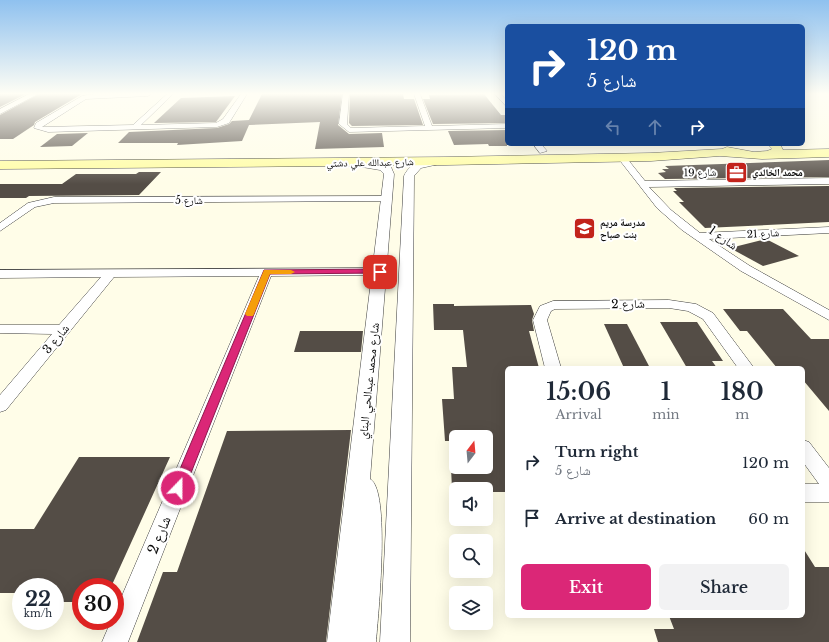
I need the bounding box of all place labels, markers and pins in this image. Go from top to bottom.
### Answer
office icon: محمد الخالدي [724,159,750,185]
place label: محمد الخالدي [752,166,803,180]
school or university icon: مدرسة مريم بنت صباح [571,215,597,241]
place label: مدرسة مريم بنت صباح [600,216,646,242]
pin [363,255,397,289]

